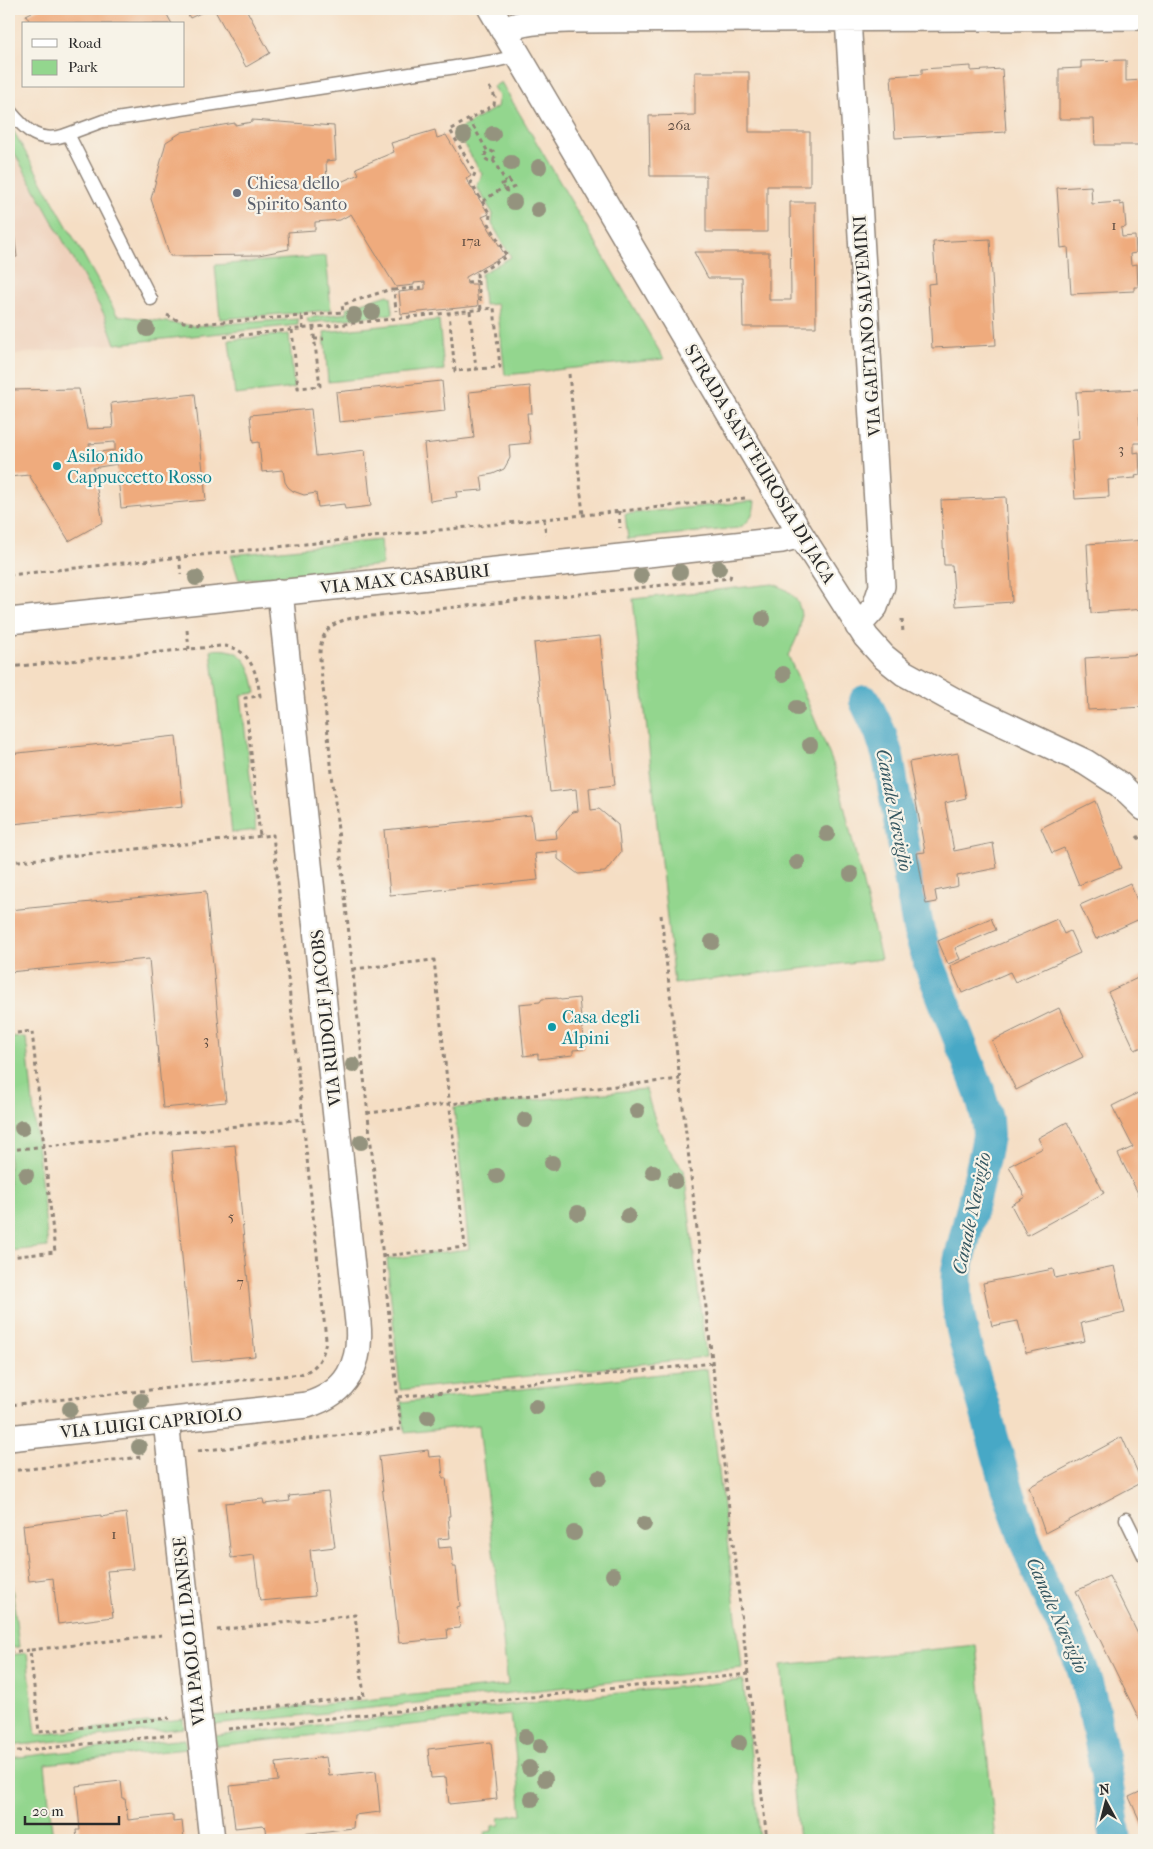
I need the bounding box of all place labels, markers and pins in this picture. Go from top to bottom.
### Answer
place label: Chiesa dello Spirito Santo [247,173,347,215]
marker: Chiesa dello Spirito Santo [231,187,243,199]
place label: Asilo nido Cappuccetto Rosso [66,446,212,488]
marker: Asilo nido Cappuccetto Rosso [51,460,63,472]
place label: Casa degli Alpini [561,1007,641,1049]
marker: Casa degli Alpini [546,1021,558,1033]

